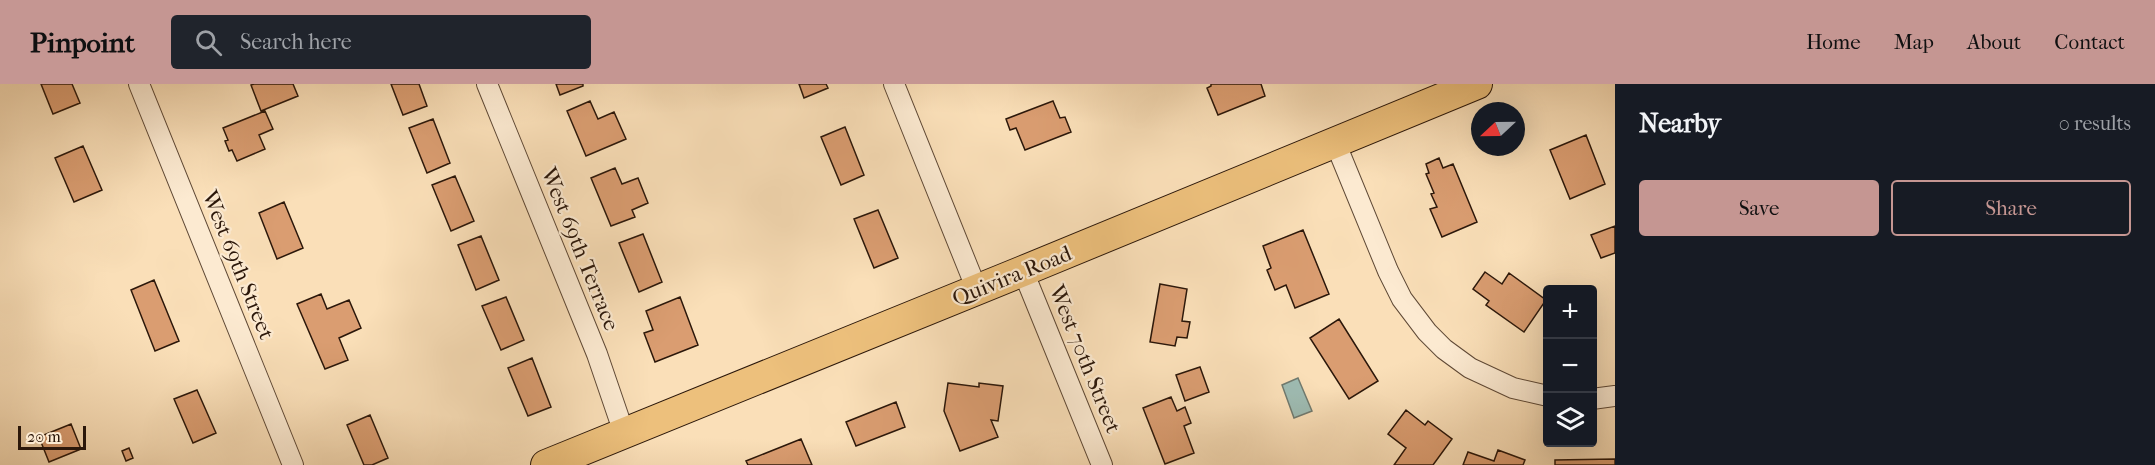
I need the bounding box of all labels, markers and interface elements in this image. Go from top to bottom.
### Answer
search box [171,15,591,69]
text: Pinpoint [30,26,135,59]
icon: search [192,26,225,59]
text: Search here [240,29,352,55]
text: Home [1806,30,1861,54]
text: Map [1894,30,1934,54]
text: About [1967,30,2021,54]
text: Contact [2054,30,2125,54]
north arrow [1471,102,1525,156]
text: Nearby [1639,108,1721,139]
text: 0 results [2059,112,2131,135]
street label: West 69th Terrace [535,163,625,334]
button: Save [1639,180,1879,236]
button: Share [1891,180,2131,236]
street label: West 69th Street [196,186,280,343]
street label: Quivira Road [949,240,1076,312]
street label: West 70th Street [1043,280,1127,437]
map controls [1543,285,1597,447]
button: + [1543,285,1597,339]
button: − [1543,339,1597,393]
button: layers [1543,393,1597,447]
scale bar [18,423,86,450]
text: 20 m [27,427,61,446]

